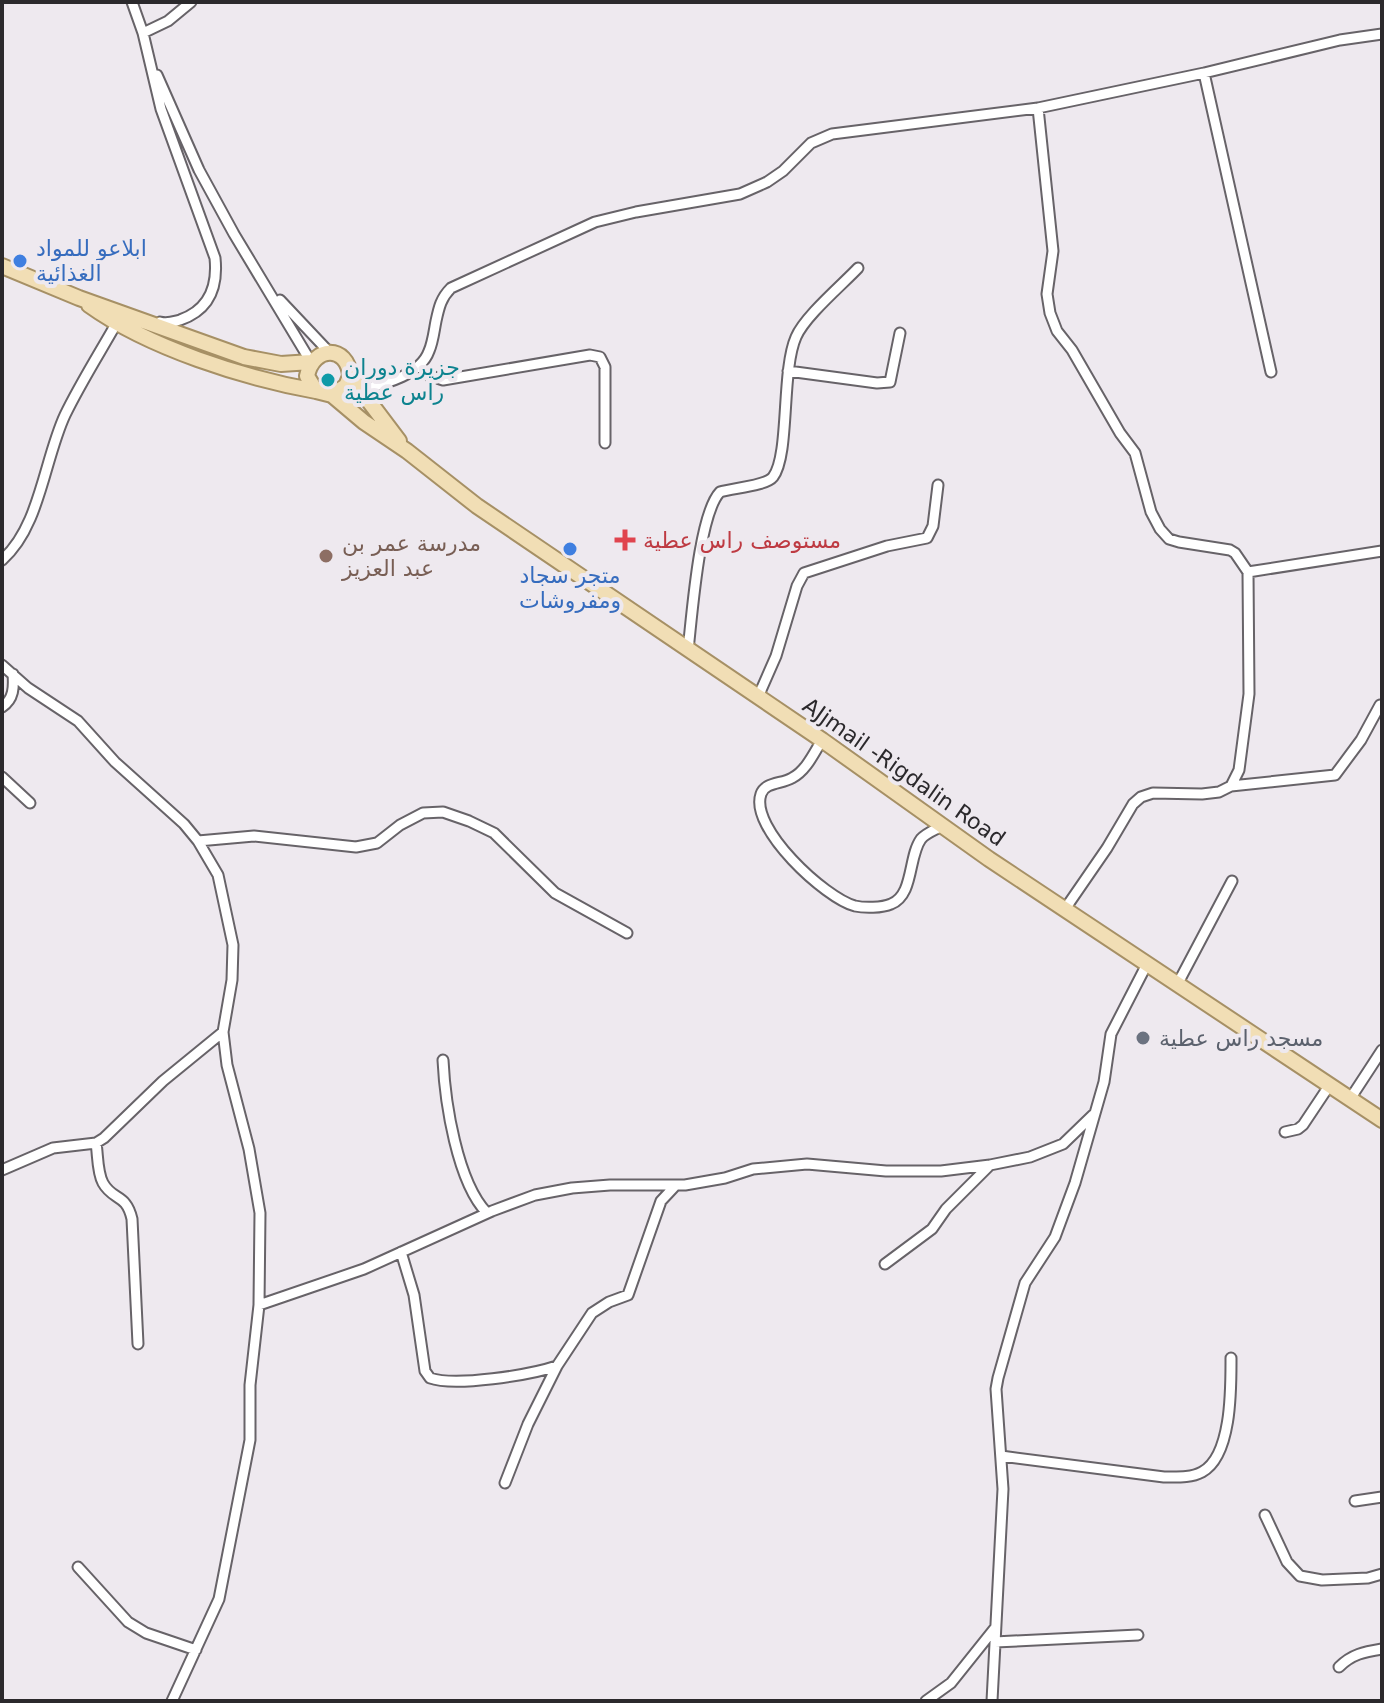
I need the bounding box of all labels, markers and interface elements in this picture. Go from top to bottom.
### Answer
place label: ابلاعو للمواد الغذائية [36,236,147,286]
marker: ابلاعو للمواد الغذائية [11,252,29,270]
place label: جزيرة دوران راس عطية [344,355,460,406]
marker: جزيرة دوران راس عطية [319,371,337,389]
place label: مستوصف راس عطية [643,528,841,554]
marker: مستوصف راس عطية [614,529,636,551]
place label: مدرسة عمر بن عبد العزيز [341,531,481,581]
marker: متجر سجاد ومفروشات [561,540,579,558]
marker: مدرسة عمر بن عبد العزيز [317,547,335,565]
place label: متجر سجاد ومفروشات [519,563,621,613]
street label: AJjmail -Rigdalin Road [798,693,1010,851]
place label: مسجد راس عطية [1159,1026,1323,1052]
marker: مسجد راس عطية [1134,1029,1152,1047]

